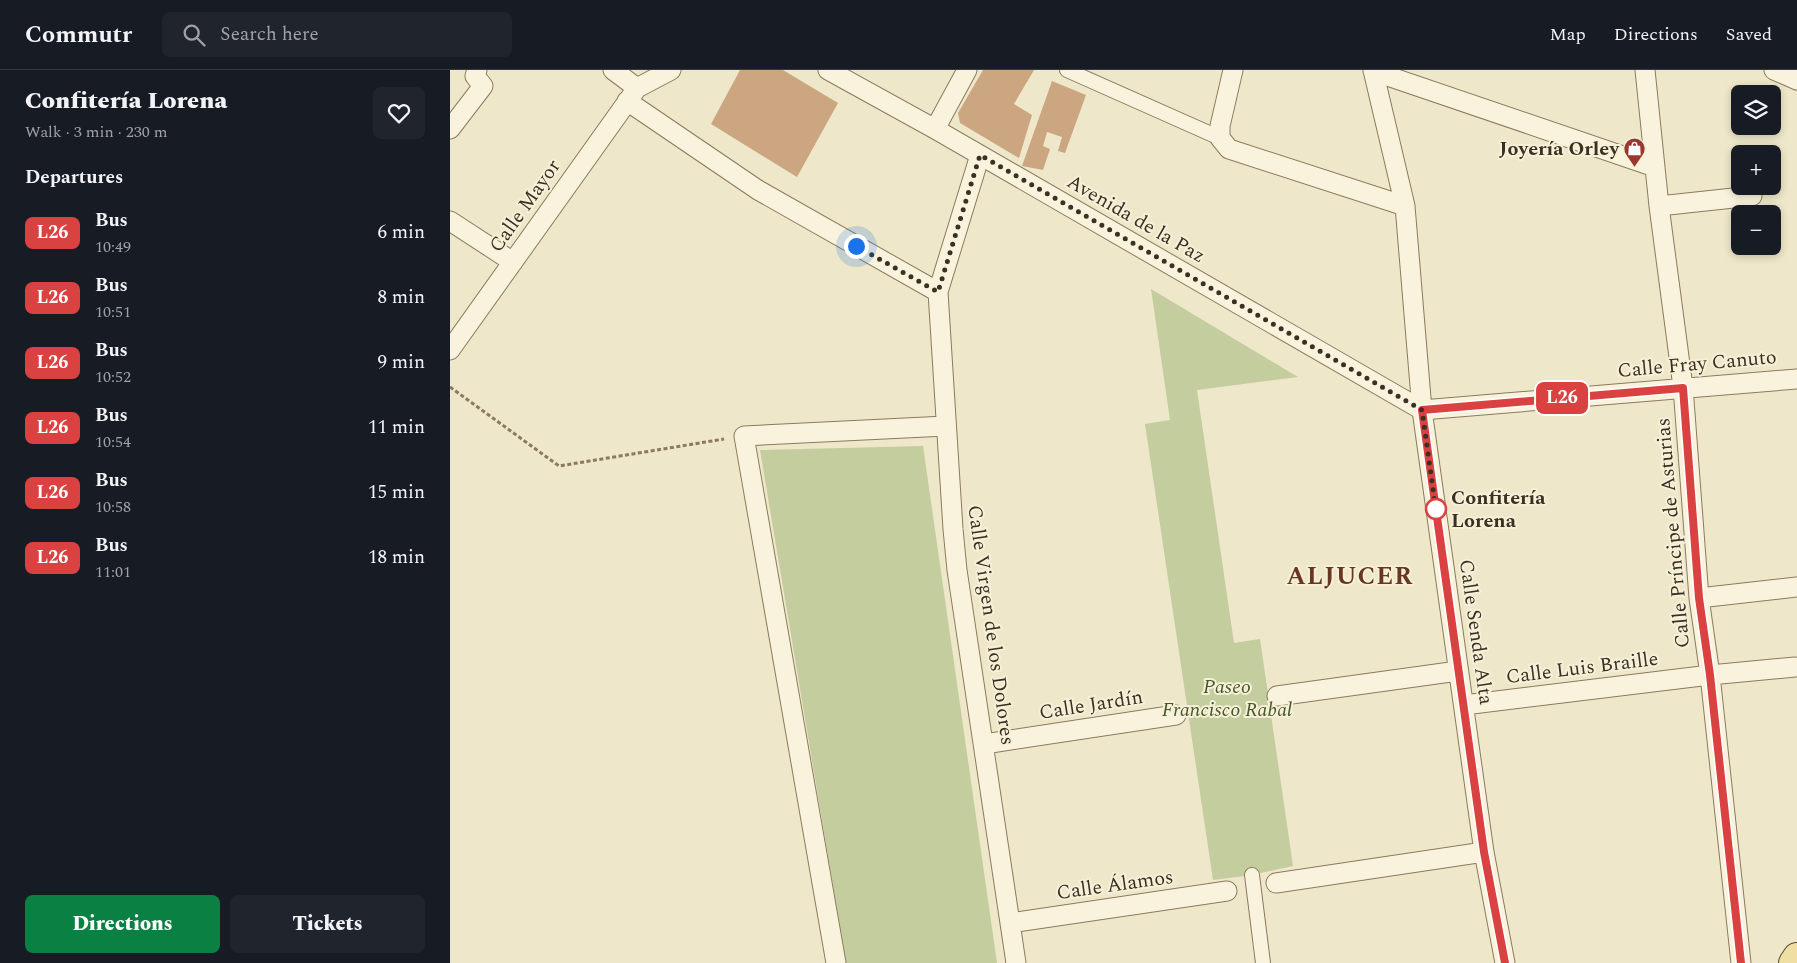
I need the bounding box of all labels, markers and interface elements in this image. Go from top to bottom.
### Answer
search box [162,12,512,57]
text: Commutr [25,17,132,53]
text: Search here [220,20,319,49]
icon: search [180,21,208,49]
text: Map [1550,21,1586,48]
text: Directions [1614,21,1698,48]
text: Saved [1726,21,1772,48]
text: Confitería Lorena [25,83,227,119]
map controls [1731,85,1781,255]
button: layers [1731,85,1781,135]
button: heart [373,87,425,139]
text: Walk · 3 min · 230 m [25,120,168,144]
place label: Joyería Orley [1499,134,1620,164]
shop icon: Joyería Orley [1623,137,1647,168]
button: + [1731,145,1781,195]
street label: Calle Mayor [482,153,568,259]
text: Departures [25,163,123,192]
street label: Avenida de la Paz [1061,167,1211,271]
button: − [1731,205,1781,255]
text: Bus [95,206,128,235]
text: 6 min [377,218,425,247]
text: L26 [37,219,68,246]
your location [844,234,869,259]
text: 10:49 [95,235,131,259]
text: Bus [95,271,128,300]
text: 8 min [377,283,425,312]
text: L26 [37,284,68,311]
text: 10:51 [95,300,131,324]
text: Bus [95,336,128,365]
street label: Calle Fray Canuto [1616,342,1778,386]
text: 9 min [377,348,425,377]
text: L26 [37,349,68,376]
text: 10:52 [95,365,131,389]
line badge: L26 [1533,382,1591,414]
text: L26 [1546,384,1578,411]
text: Bus [95,401,128,430]
text: 11 min [368,413,425,442]
text: L26 [37,414,68,441]
street label: Calle Príncipe de Asturias [1648,417,1698,649]
text: 10:54 [95,430,131,454]
text: Bus [95,466,128,495]
text: 15 min [368,478,425,507]
text: L26 [37,479,68,506]
place label: Confitería Lorena [1451,483,1546,536]
text: 10:58 [95,495,131,519]
marker: Confitería Lorena [1425,498,1447,520]
street label: Calle Virgen de los Dolores [959,503,1023,747]
text: Bus [95,531,128,560]
text: 18 min [368,543,425,572]
text: L26 [37,544,68,571]
street label: Calle Senda Alta [1451,557,1501,707]
district label: ALJUCER [1286,558,1414,596]
text: 11:01 [95,560,131,584]
street label: Calle Luis Braille [1504,644,1660,692]
park label: Paseo Francisco Rabal [1162,672,1292,725]
street label: Calle Jardín [1037,682,1145,728]
street label: Calle Álamos [1055,862,1175,908]
button: Directions [25,895,220,953]
button: Tickets [230,895,425,953]

